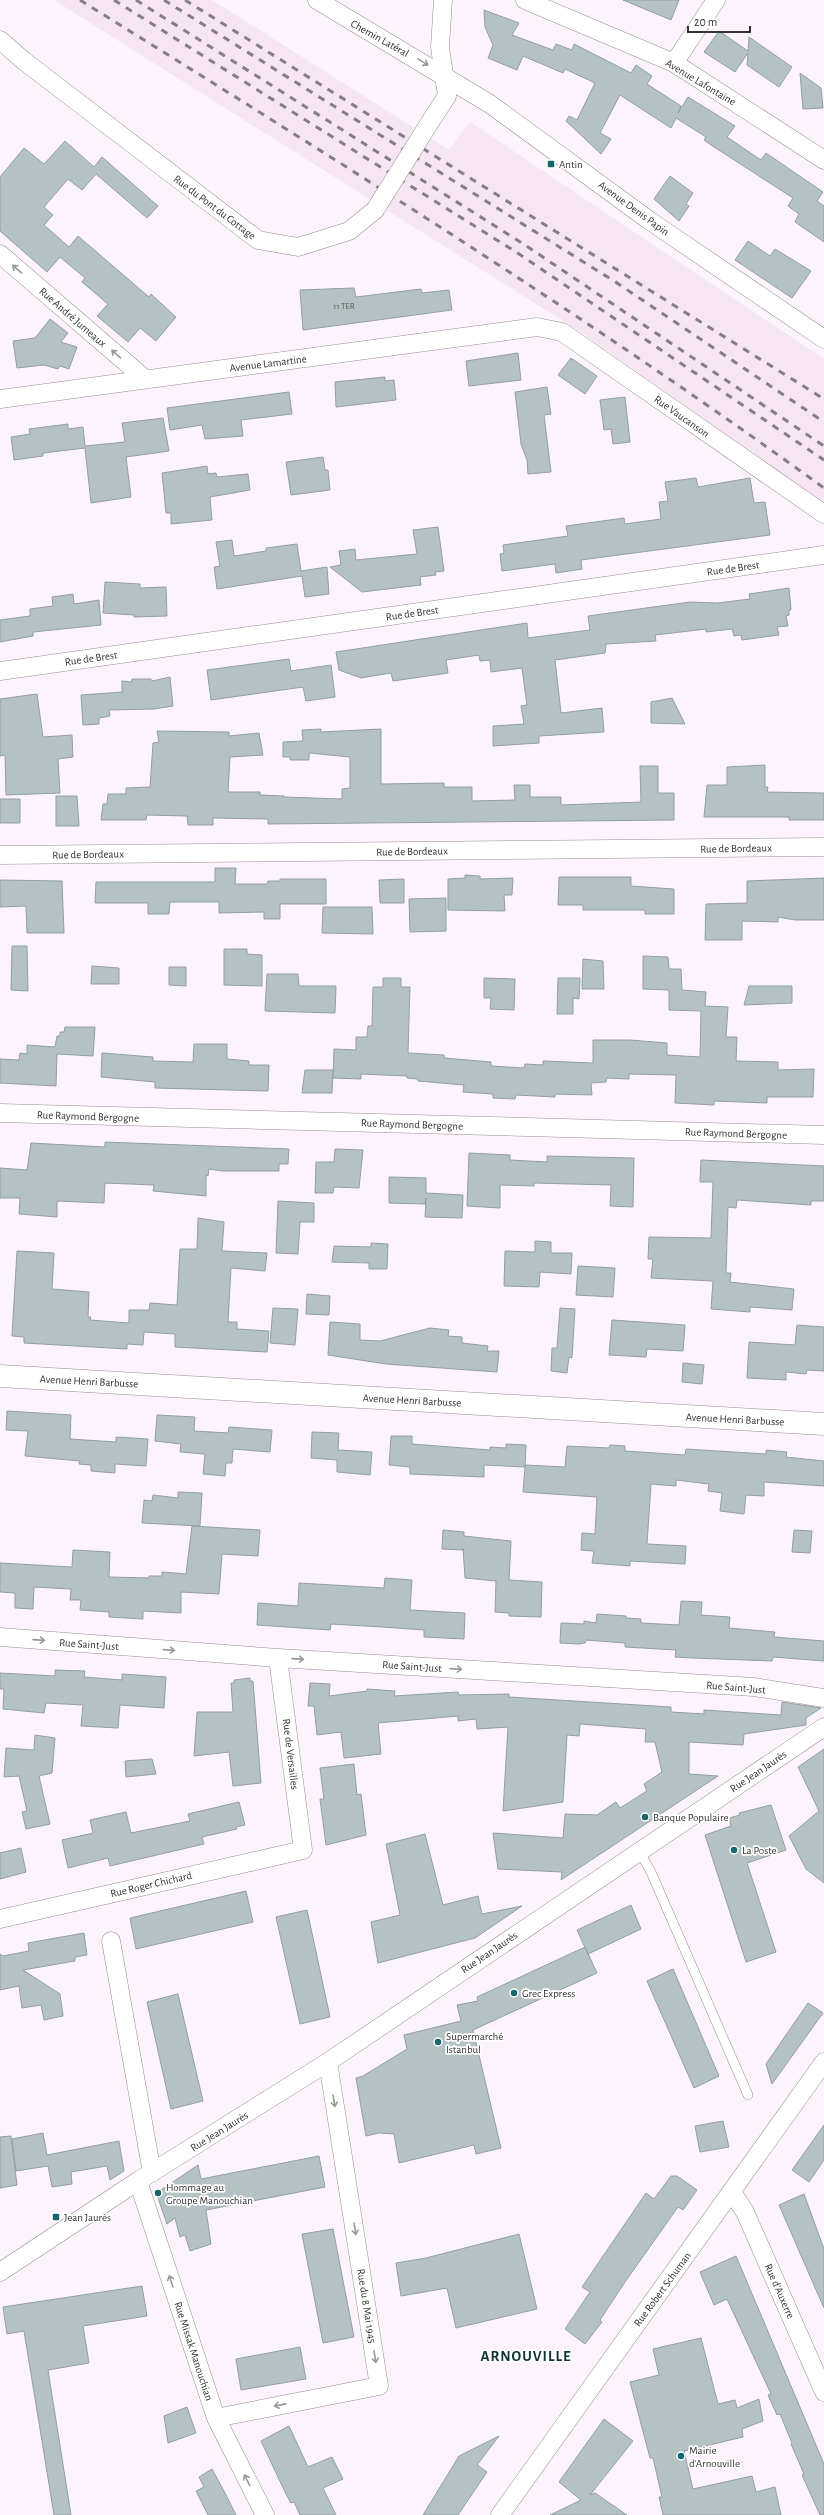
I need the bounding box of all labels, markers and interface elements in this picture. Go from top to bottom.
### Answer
scale bar [688,8,750,34]
text: 20 m [694,16,717,28]
street label: Chemin Latéral [349,18,411,59]
street label: Avenue Lafontaine [664,57,738,108]
one-way arrow [417,59,429,67]
marker: Antin [546,159,556,169]
place label: Antin [559,159,583,170]
street label: Rue du Pont du Cottage [172,173,258,242]
street label: Avenue Denis Papin [596,179,671,238]
one-way arrow [12,264,22,273]
street label: Rue André Jumeaux [37,285,108,349]
house number: 11 TER [333,302,355,311]
one-way arrow [110,349,121,358]
street label: Avenue Lamartine [229,353,307,374]
street label: Rue Vaucanson [652,393,711,439]
street label: Rue de Brest [706,559,761,578]
street label: Rue de Brest [385,604,440,623]
street label: Rue de Brest [64,649,119,668]
street label: Rue de Bordeaux [700,842,772,855]
street label: Rue de Bordeaux [376,845,448,858]
street label: Rue de Bordeaux [52,848,124,861]
street label: Rue Raymond Bergogne [37,1109,139,1124]
street label: Rue Raymond Bergogne [361,1117,463,1132]
street label: Rue Raymond Bergogne [685,1126,787,1141]
street label: Avenue Henri Barbusse [39,1373,139,1390]
street label: Avenue Henri Barbusse [362,1392,462,1409]
street label: Avenue Henri Barbusse [685,1411,785,1428]
one-way arrow [32,1637,45,1644]
street label: Rue Saint-Just [59,1637,120,1652]
one-way arrow [162,1646,175,1654]
one-way arrow [291,1656,304,1663]
street label: Rue Saint-Just [382,1659,443,1674]
one-way arrow [449,1666,462,1673]
street label: Rue Saint-Just [706,1679,767,1696]
street label: Rue de Versailles [281,1718,300,1790]
street label: Rue Jean Jaurès [728,1749,789,1794]
marker: Banque Populaire [640,1812,650,1822]
place label: Banque Populaire [653,1812,729,1823]
marker: La Poste [729,1845,739,1855]
place label: La Poste [742,1845,777,1856]
street label: Rue Roger Chichard [109,1870,193,1899]
street label: Rue Jean Jaurès [459,1930,520,1975]
marker: Grec Express [509,1988,519,1998]
place label: Grec Express [522,1988,575,1999]
place label: Supermarché Istanbul [446,2031,503,2055]
marker: Supermarché Istanbul [433,2037,443,2047]
one-way arrow [330,2094,338,2107]
street label: Rue Jean Jaurès [189,2109,250,2153]
place label: Hommage au Groupe Manouchian [166,2182,253,2206]
marker: Hommage au Groupe Manouchian [153,2188,163,2198]
marker: Jean Jaurès [51,2212,61,2222]
place label: Jean Jaurès [64,2212,111,2223]
one-way arrow [351,2222,359,2235]
street label: Rue Robert Schuman [632,2250,693,2329]
street label: Rue d'Auxerre [763,2262,797,2320]
street label: Rue du 8 Mai 1945 [355,2268,378,2345]
one-way arrow [167,2274,174,2287]
street label: Rue Missak Manouchian [172,2300,215,2402]
district label: ARNOUVILLE [480,2349,572,2364]
one-way arrow [371,2350,379,2363]
one-way arrow [274,2402,287,2410]
place label: Mairie d'Arnouville [689,2445,740,2469]
marker: Mairie d'Arnouville [676,2451,686,2461]
one-way arrow [243,2474,251,2486]

